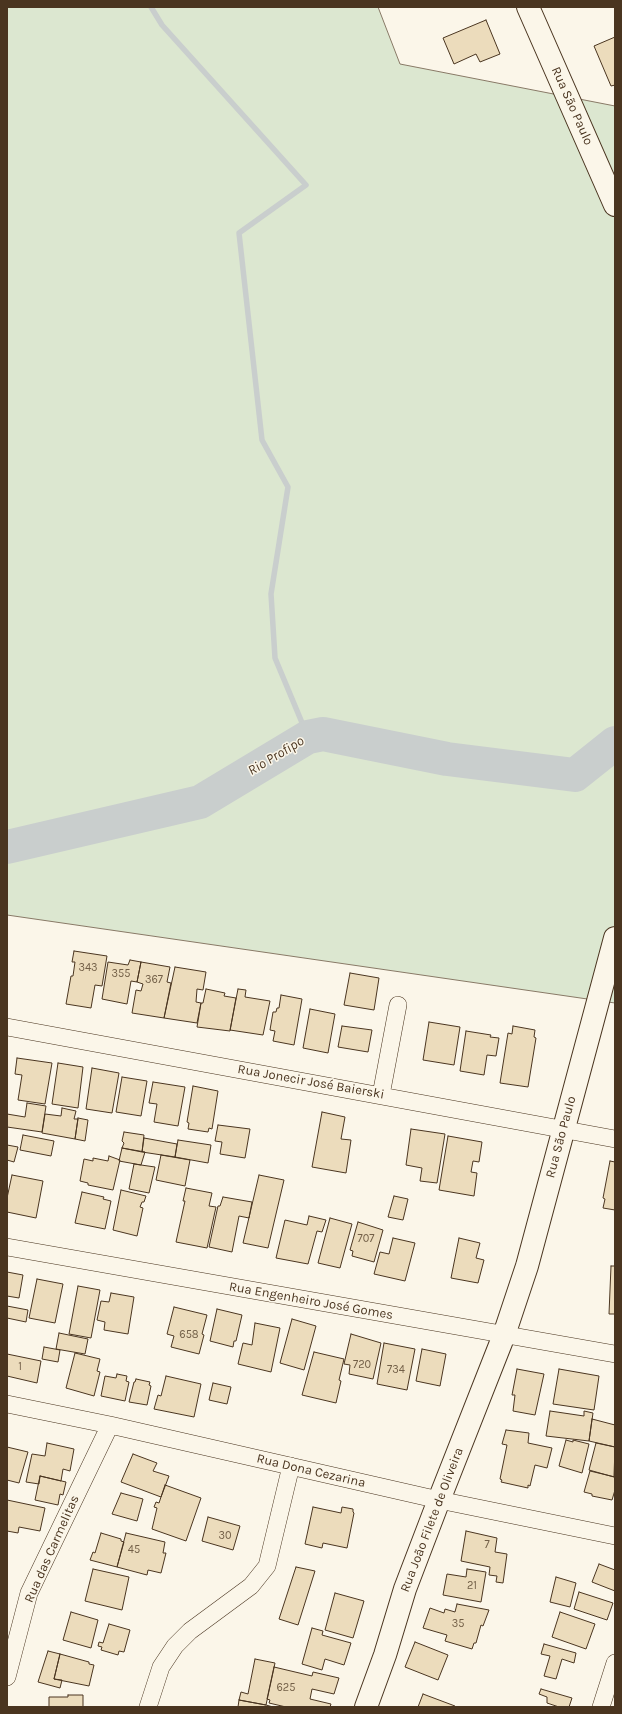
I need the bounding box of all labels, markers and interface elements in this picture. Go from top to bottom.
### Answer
street label: Rua São Paulo [548,64,596,148]
water label: Rio Profipo [245,733,307,779]
house number: 343 [78,961,98,975]
house number: 355 [112,967,130,981]
house number: 367 [145,973,163,987]
street label: Rua Jonecir José Baierski [236,1061,386,1103]
street label: Rua São Paulo [543,1094,579,1180]
house number: 707 [358,1232,374,1246]
street label: Rua Engenheiro José Gomes [228,1279,394,1323]
house number: 658 [179,1328,199,1342]
house number: 720 [353,1358,371,1372]
house number: 1 [18,1360,22,1374]
house number: 734 [387,1363,405,1377]
street label: Rua João Filete de Oliveira [397,1445,467,1595]
street label: Rua Dona Cezarina [255,1451,367,1491]
street label: Rua das Carmelitas [21,1493,83,1605]
house number: 30 [218,1529,232,1543]
house number: 7 [484,1538,490,1552]
house number: 45 [128,1543,140,1557]
house number: 21 [467,1579,477,1593]
house number: 35 [452,1617,464,1631]
house number: 625 [277,1681,295,1695]

